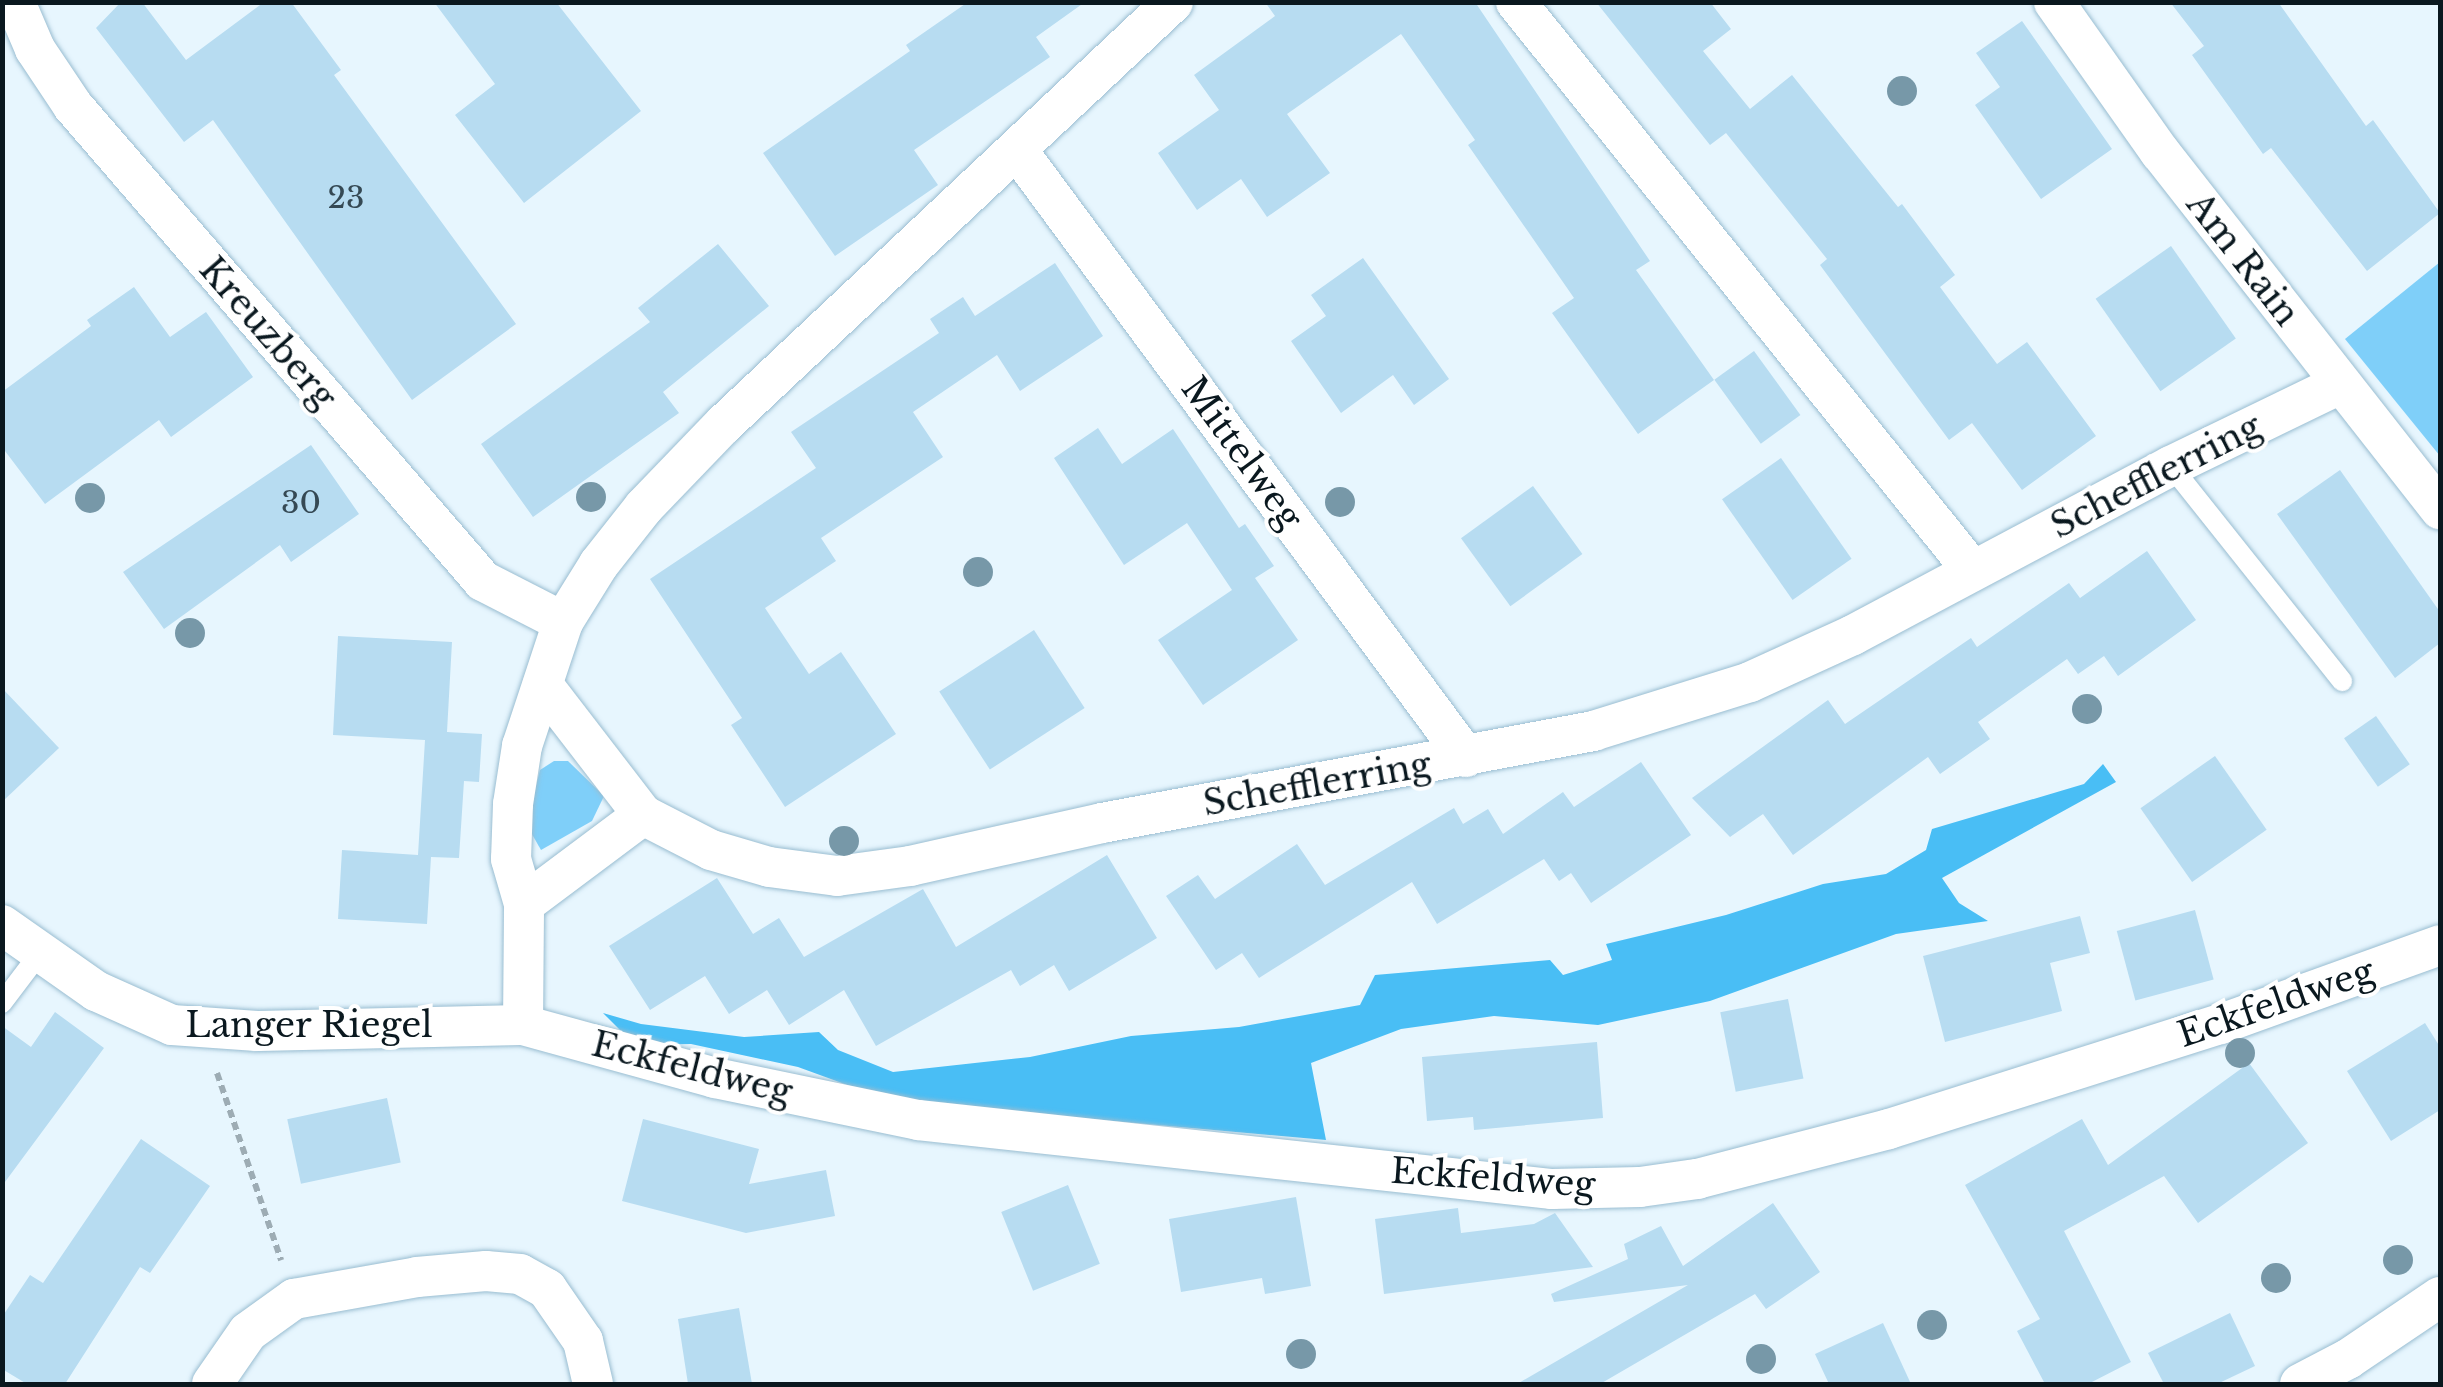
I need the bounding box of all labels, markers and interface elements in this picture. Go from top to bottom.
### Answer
house number: 23 [328,180,364,216]
street label: Am Rain [2178,184,2308,334]
street label: Kreuzberg [191,249,345,417]
street label: Mittelweg [1173,369,1311,537]
street label: Schefflerring [2044,405,2268,547]
house number: 30 [281,485,321,521]
street label: Schefflerring [1200,743,1434,825]
street label: Eckfeldweg [2172,950,2380,1056]
street label: Langer Riegel [185,1004,433,1046]
street label: Eckfeldweg [588,1023,796,1113]
street label: Eckfeldweg [1389,1150,1597,1206]

